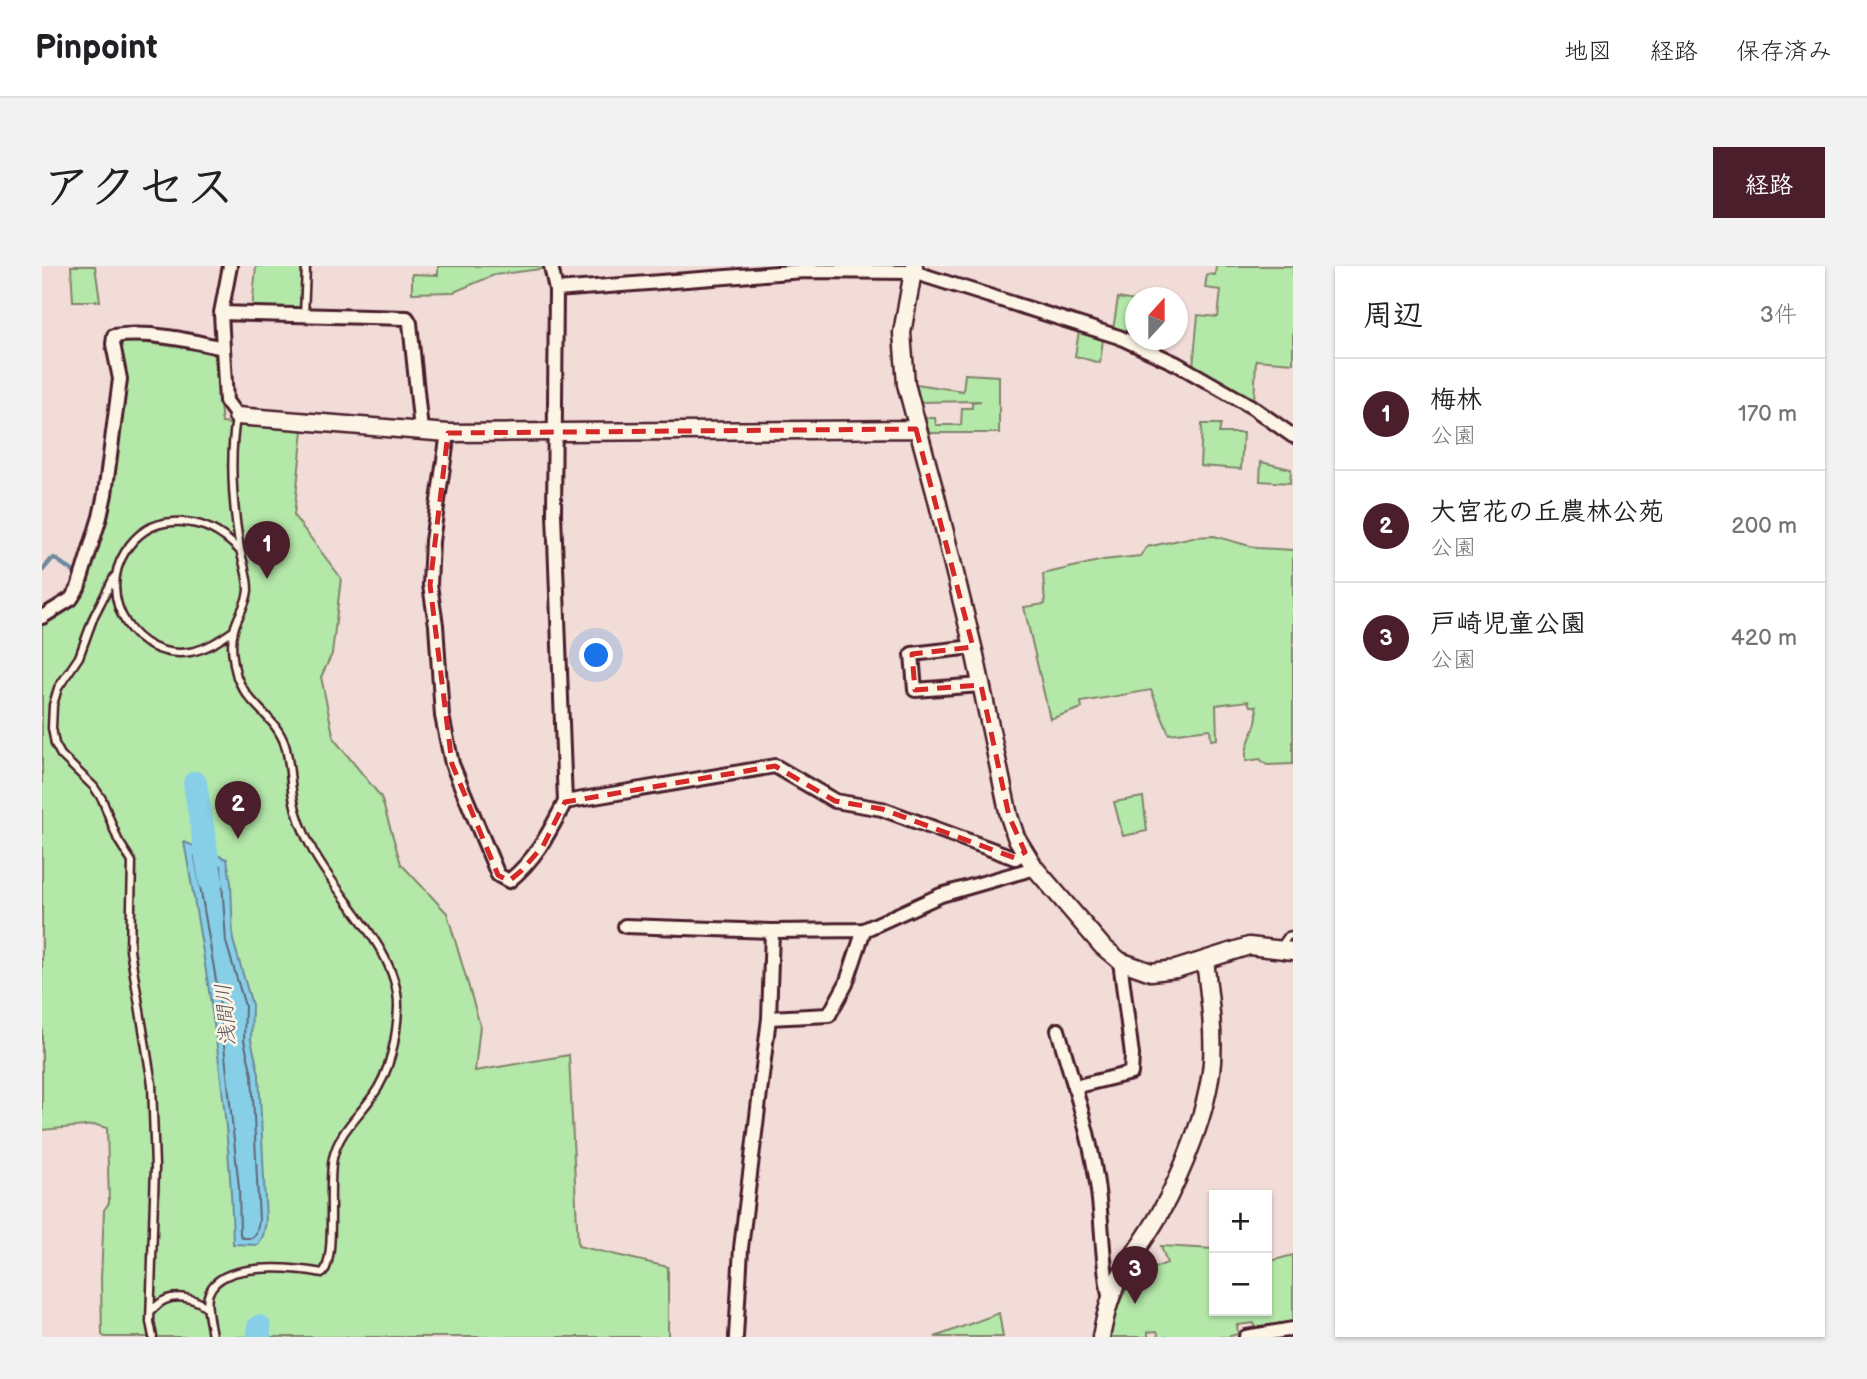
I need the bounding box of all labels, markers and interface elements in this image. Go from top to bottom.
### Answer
text: Pinpoint [35,28,157,68]
text: 地図 [1564,37,1612,66]
text: 経路 [1650,37,1698,66]
text: 保存済み [1736,37,1832,66]
button: 経路 [1713,147,1825,218]
text: アクセス [42,159,235,218]
north arrow [1125,287,1188,350]
text: 周辺 [1363,298,1423,334]
text: 3件 [1760,301,1797,329]
text: 梅林 [1430,385,1482,416]
text: 1 [1381,400,1391,428]
text: 170 m [1738,400,1797,428]
text: 公園 [1430,422,1476,450]
text: 大宮花の丘農林公苑 [1430,497,1664,528]
text: 2 [1379,512,1393,540]
text: 200 m [1731,512,1797,540]
pin: 1 [244,521,290,579]
text: 公園 [1430,534,1476,562]
text: 戸崎児童公園 [1430,609,1586,640]
text: 3 [1379,624,1393,652]
text: 420 m [1731,624,1797,652]
your location [579,638,613,672]
text: 公園 [1430,646,1476,674]
pin: 2 [215,781,261,839]
water label: 浅間川 [211,983,241,1047]
map controls [1209,1190,1272,1316]
button: + [1209,1190,1272,1253]
pin: 3 [1112,1246,1158,1304]
button: − [1209,1253,1272,1316]

